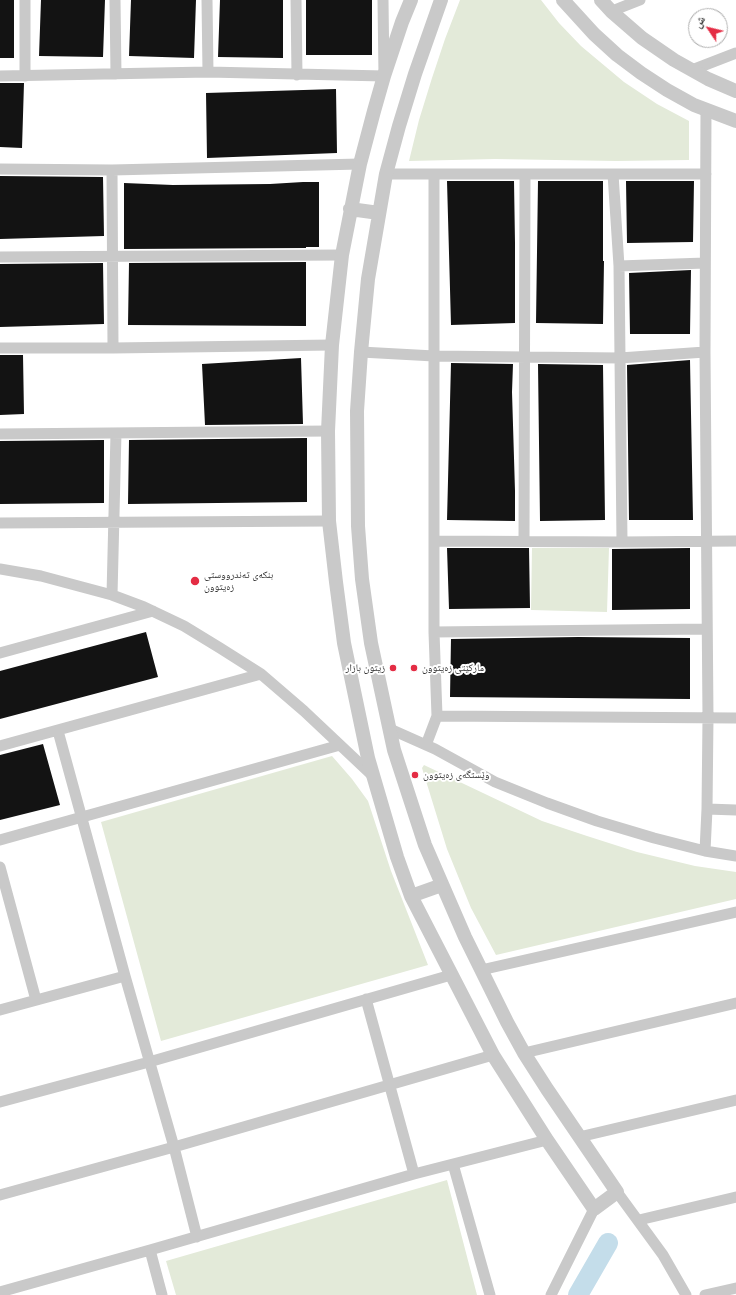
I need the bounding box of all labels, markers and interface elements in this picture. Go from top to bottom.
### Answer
north arrow [688,8,728,48]
text: ش [690,13,708,30]
place label: بنکەی تەندرووستی زەیتوون [204,569,273,592]
marker: بنکەی تەندرووستی زەیتوون [189,575,201,587]
place label: زيتون بازار [346,662,385,674]
place label: مارکێتی زەیتوون [422,662,484,674]
marker: زيتون بازار [388,663,398,673]
marker: مارکێتی زەیتوون [409,663,419,673]
place label: وێستگەی زەیتوون [423,769,489,781]
marker: وێستگەی زەیتوون [410,770,420,780]

